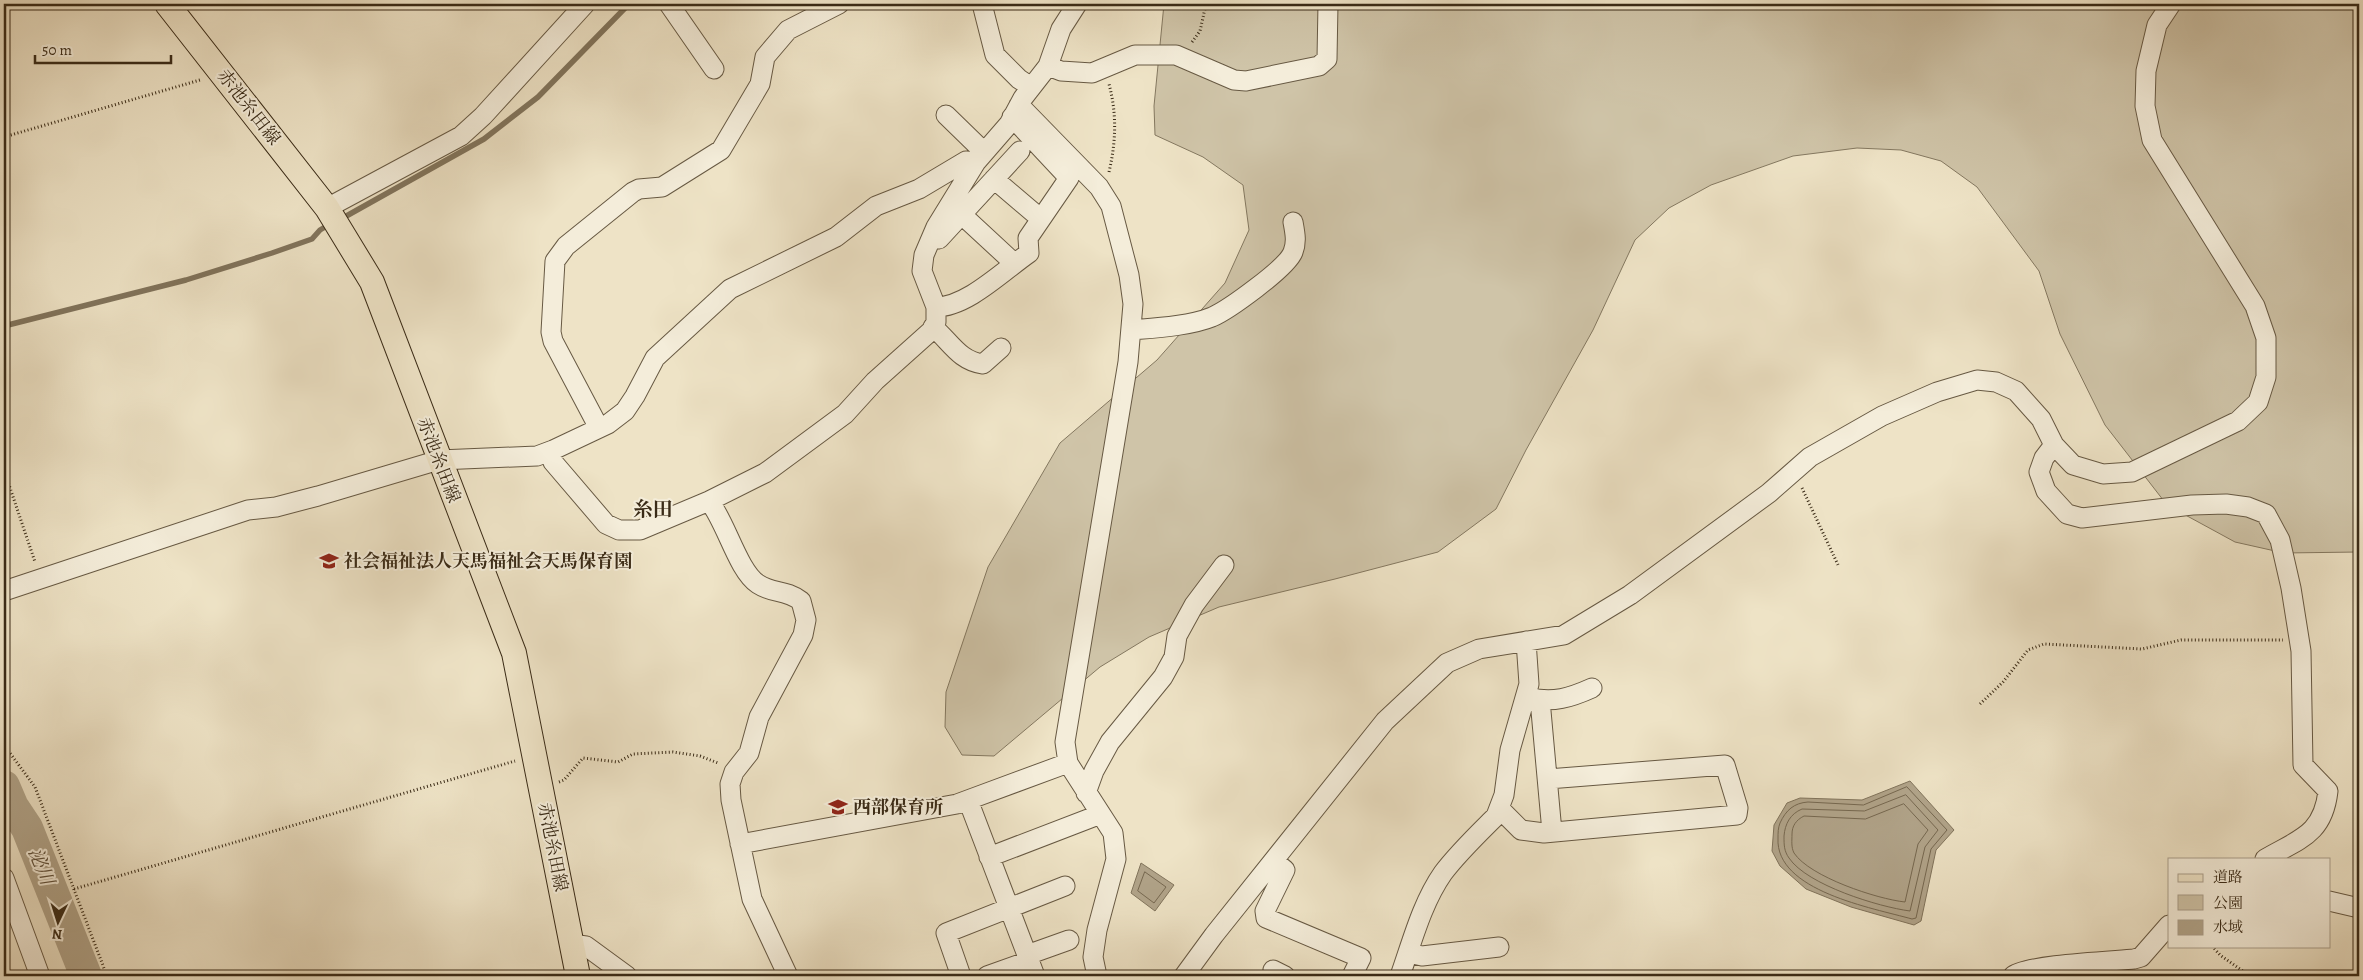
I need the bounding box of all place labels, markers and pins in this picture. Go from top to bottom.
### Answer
place label: 社会福祉法人天馬福祉会天馬保育園 [344,549,632,573]
school or university icon: 社会福祉法人天馬福祉会天馬保育園 [318,550,340,572]
place label: 西部保育所 [853,795,943,819]
school or university icon: 西部保育所 [827,796,849,818]

